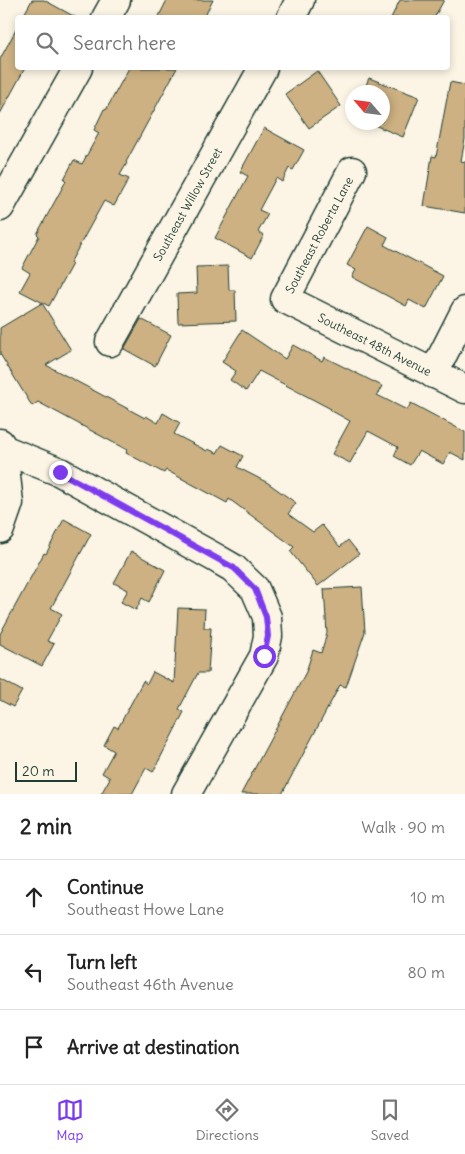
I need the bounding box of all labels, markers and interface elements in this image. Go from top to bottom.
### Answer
search box [15,15,450,70]
icon: search [33,29,61,57]
text: Search here [73,31,176,55]
north arrow [345,85,390,130]
street label: Southeast Willow Street [149,145,225,263]
street label: Southeast Roberta Lane [282,174,356,296]
street label: Southeast 48th Avenue [316,309,434,379]
route end [49,461,72,484]
route start [253,645,276,668]
scale bar [15,759,78,782]
text: 20 m [22,762,55,780]
text: 2 min [20,813,72,840]
text: Walk · 90 m [361,817,445,837]
text: Continue [67,875,144,899]
icon: ahead [20,883,48,911]
text: 10 m [410,887,445,907]
text: Southeast Howe Lane [67,899,224,919]
text: Turn left [67,950,137,974]
icon: left [20,958,48,986]
text: 80 m [407,962,445,982]
text: Southeast 46th Avenue [67,974,234,994]
icon: arrive [20,1033,48,1061]
text: Arrive at destination [67,1035,240,1059]
tab: Map [56,1096,84,1144]
tab: Directions [196,1096,259,1144]
tab: Saved [371,1096,409,1144]

